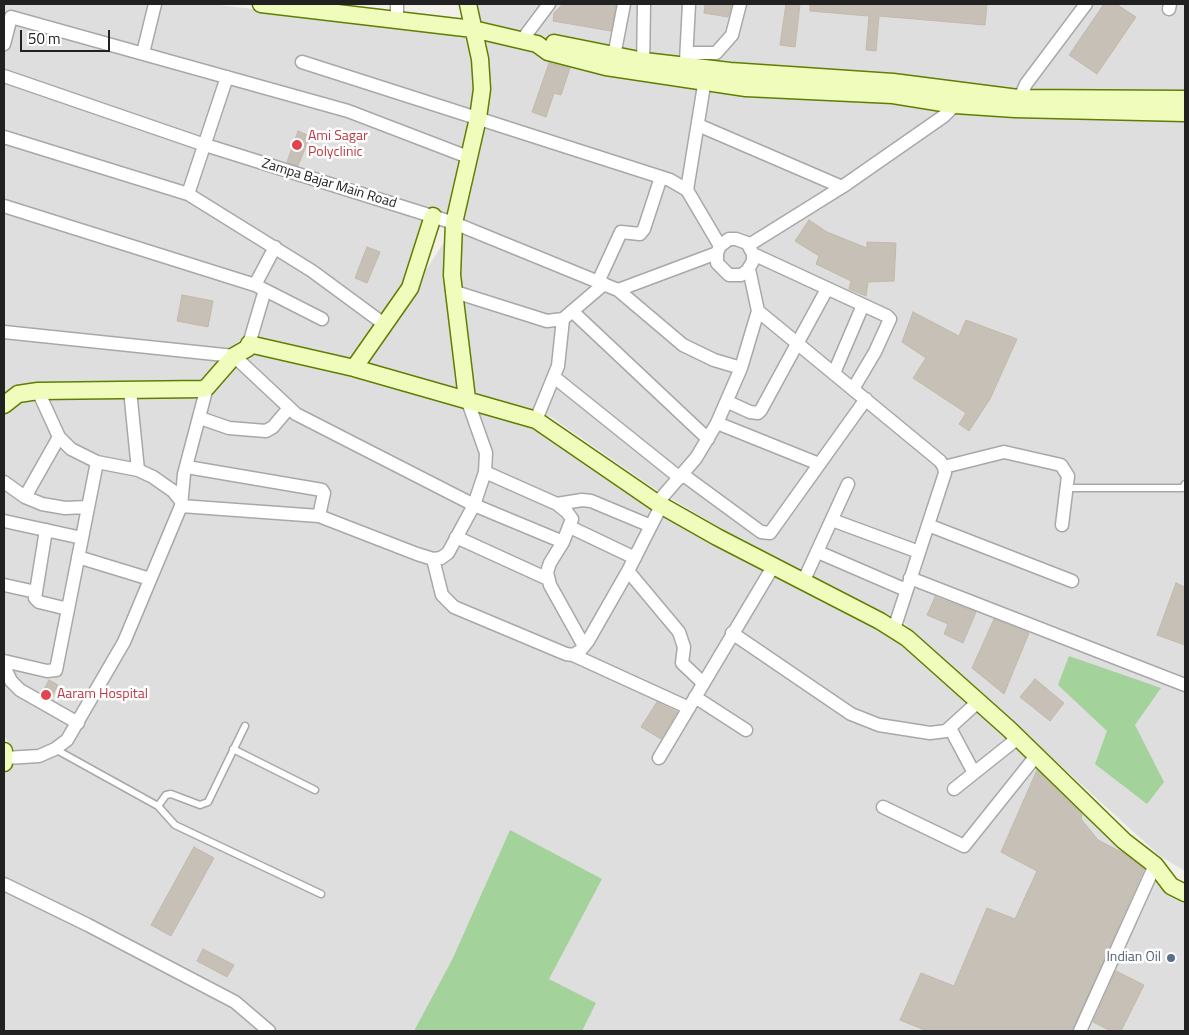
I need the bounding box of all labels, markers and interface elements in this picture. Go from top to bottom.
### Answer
scale bar [22,20,112,52]
text: 50 m [28,27,61,50]
place label: Ami Sagar Polyclinic [308,129,368,162]
marker: Ami Sagar Polyclinic [290,138,304,152]
street label: Zampa Bajar Main Road [260,155,398,213]
place label: Aaram Hospital [57,687,148,703]
marker: Aaram Hospital [39,688,53,702]
place label: Indian Oil [1106,950,1161,966]
marker: Indian Oil [1165,952,1177,964]

